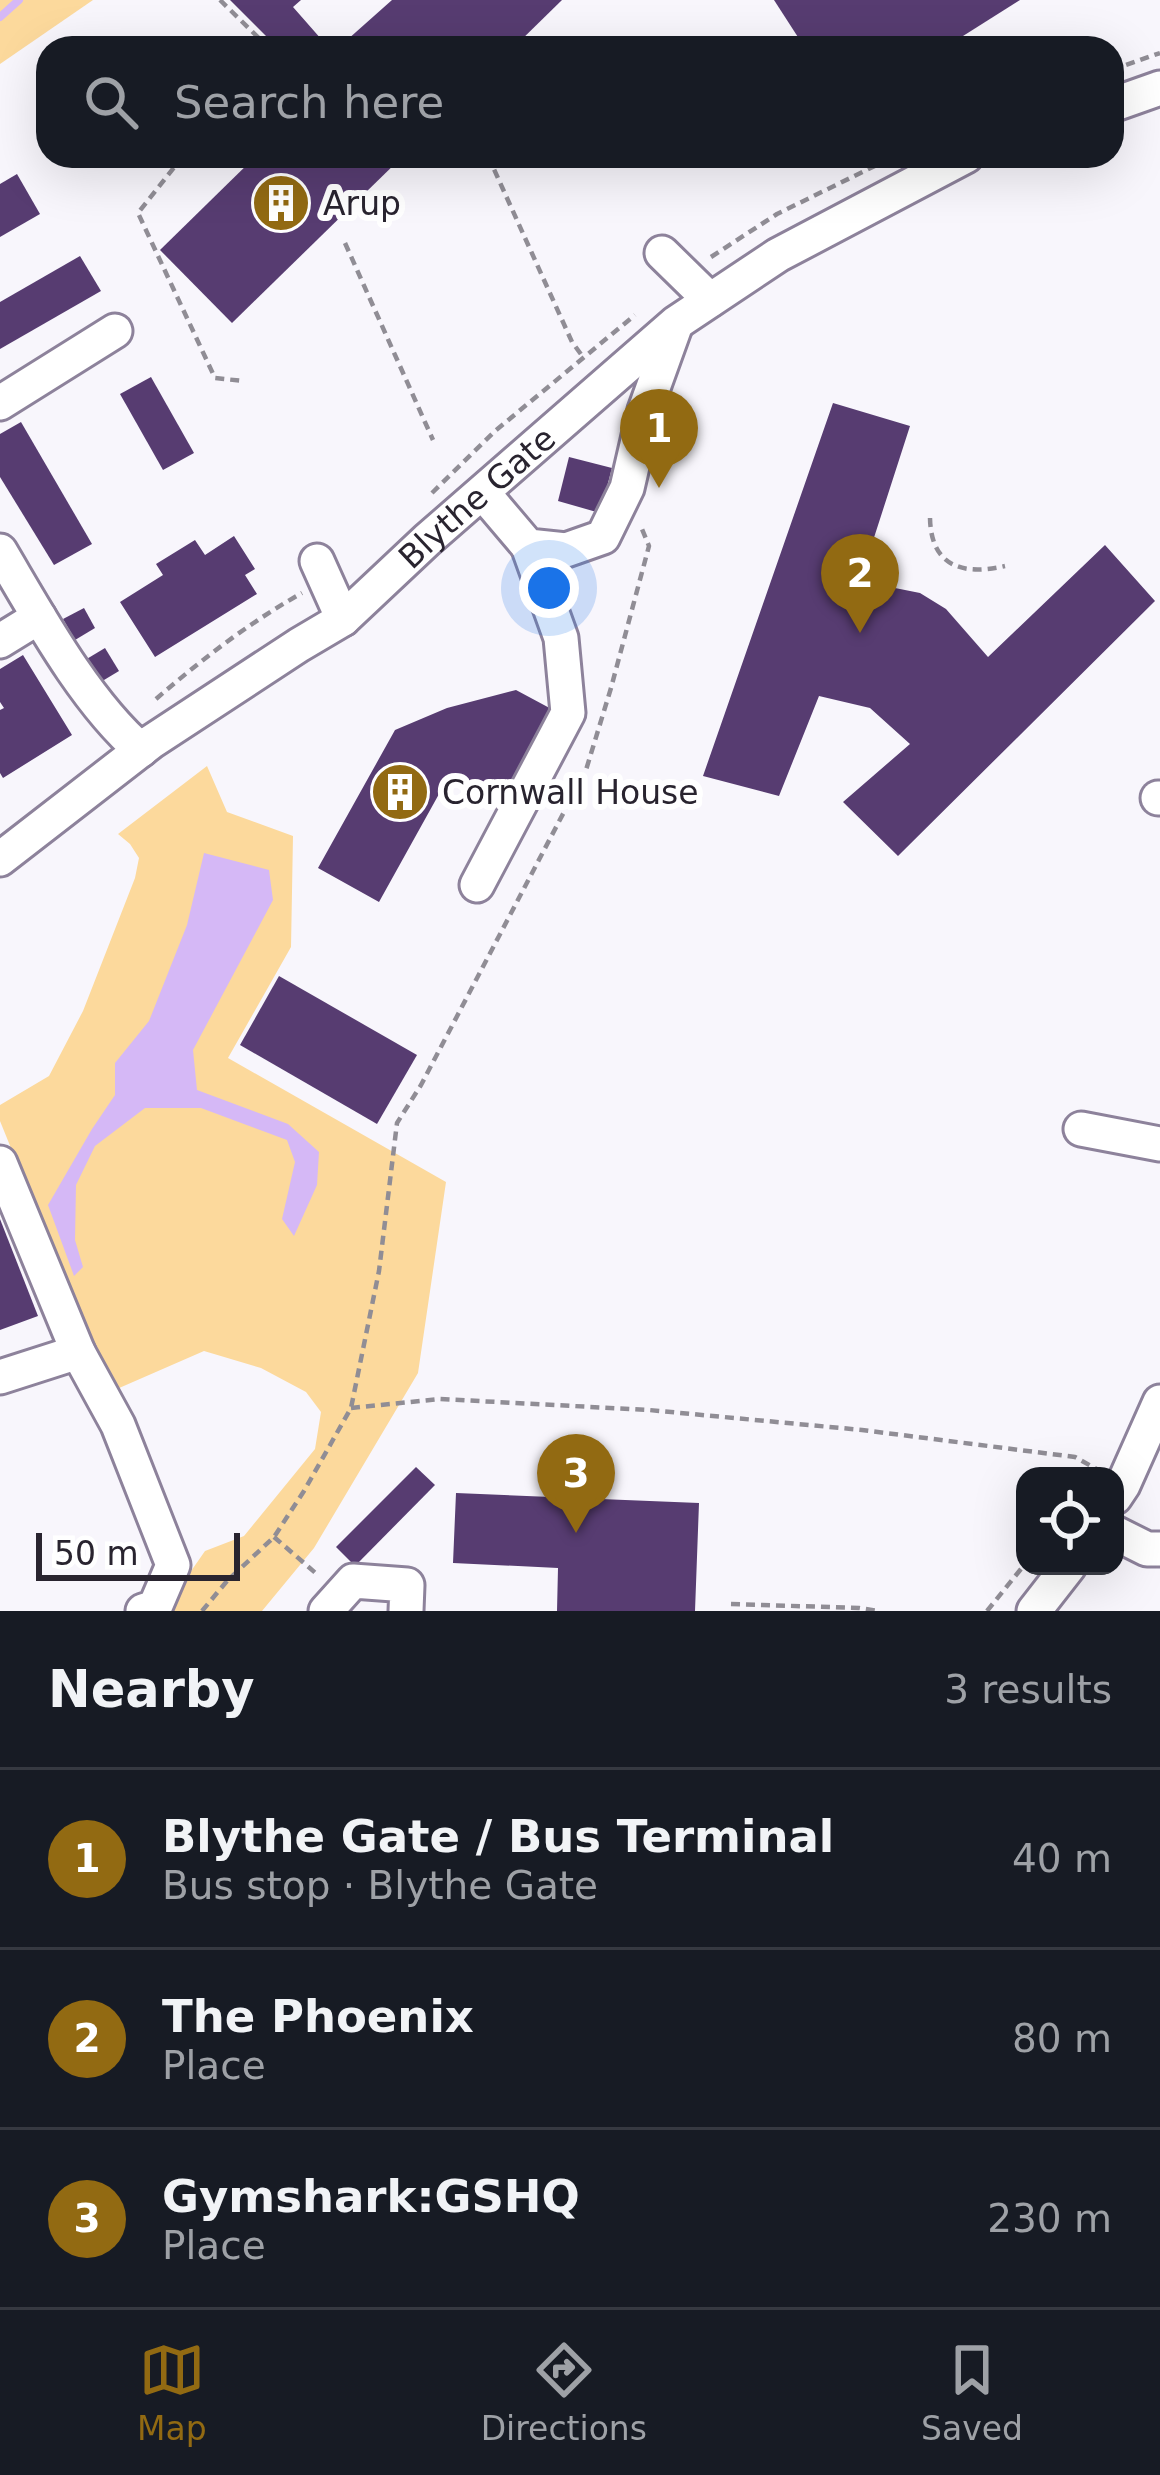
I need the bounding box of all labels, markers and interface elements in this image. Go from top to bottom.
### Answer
search box [36,36,1124,168]
icon: search [78,69,144,135]
text: Search here [174,76,444,129]
building icon: Arup [250,172,312,234]
place label: Arup [323,184,401,223]
pin: 1 [620,389,698,488]
street label: Blythe Gate [391,418,563,576]
pin: 2 [821,534,899,633]
your location [519,558,579,618]
building icon: Cornwall House [369,761,431,823]
place label: Cornwall House [442,773,699,812]
pin: 3 [537,1434,615,1533]
map controls [1016,1467,1124,1575]
button: locate [1016,1467,1124,1575]
scale bar [36,1527,240,1580]
text: 50 m [54,1534,139,1573]
text: Nearby [48,1660,255,1719]
text: 3 results [944,1667,1112,1712]
text: Blythe Gate / Bus Terminal [162,1810,834,1863]
text: 1 [73,1836,101,1881]
text: 40 m [1012,1836,1112,1881]
text: Bus stop · Blythe Gate [162,1863,598,1908]
text: The Phoenix [162,1990,474,2043]
text: 2 [73,2016,101,2061]
text: 80 m [1012,2016,1112,2061]
text: Place [162,2043,266,2088]
text: Gymshark:GSHQ [162,2170,580,2223]
text: 3 [73,2196,101,2241]
text: 230 m [987,2196,1112,2241]
text: Place [162,2223,266,2268]
tab: Map [137,2337,207,2448]
tab: Directions [481,2337,647,2448]
tab: Saved [921,2337,1023,2448]

